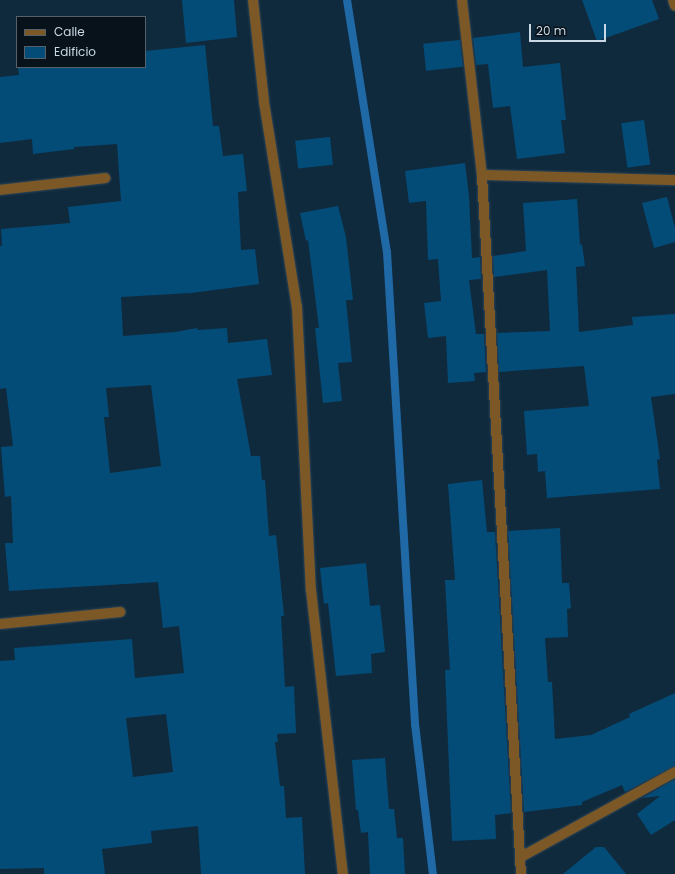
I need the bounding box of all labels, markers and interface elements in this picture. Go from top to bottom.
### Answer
legend [16,16,146,68]
scale bar [531,16,608,42]
text: 20 m [536,22,566,39]
text: Calle [54,23,85,40]
text: Edificio [54,43,96,60]

